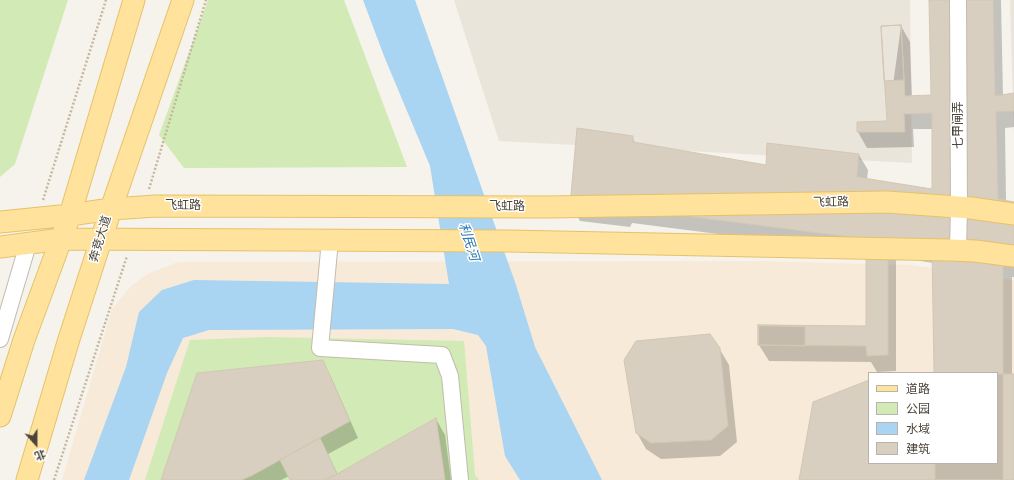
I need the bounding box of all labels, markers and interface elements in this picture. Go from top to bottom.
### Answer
street label: 七甲闸弄 [952,101,966,149]
street label: 飞虹路 [813,195,849,211]
street label: 飞虹路 [165,199,201,213]
street label: 飞虹路 [489,200,525,214]
street label: 奔竞大道 [87,214,115,264]
water label: 利民河 [455,221,481,263]
legend [868,372,998,464]
text: 道路 [906,379,930,398]
text: 公园 [906,399,930,418]
text: 水域 [906,419,930,438]
north arrow [16,424,56,464]
text: 建筑 [906,439,930,458]
text: 北 [32,446,48,465]

